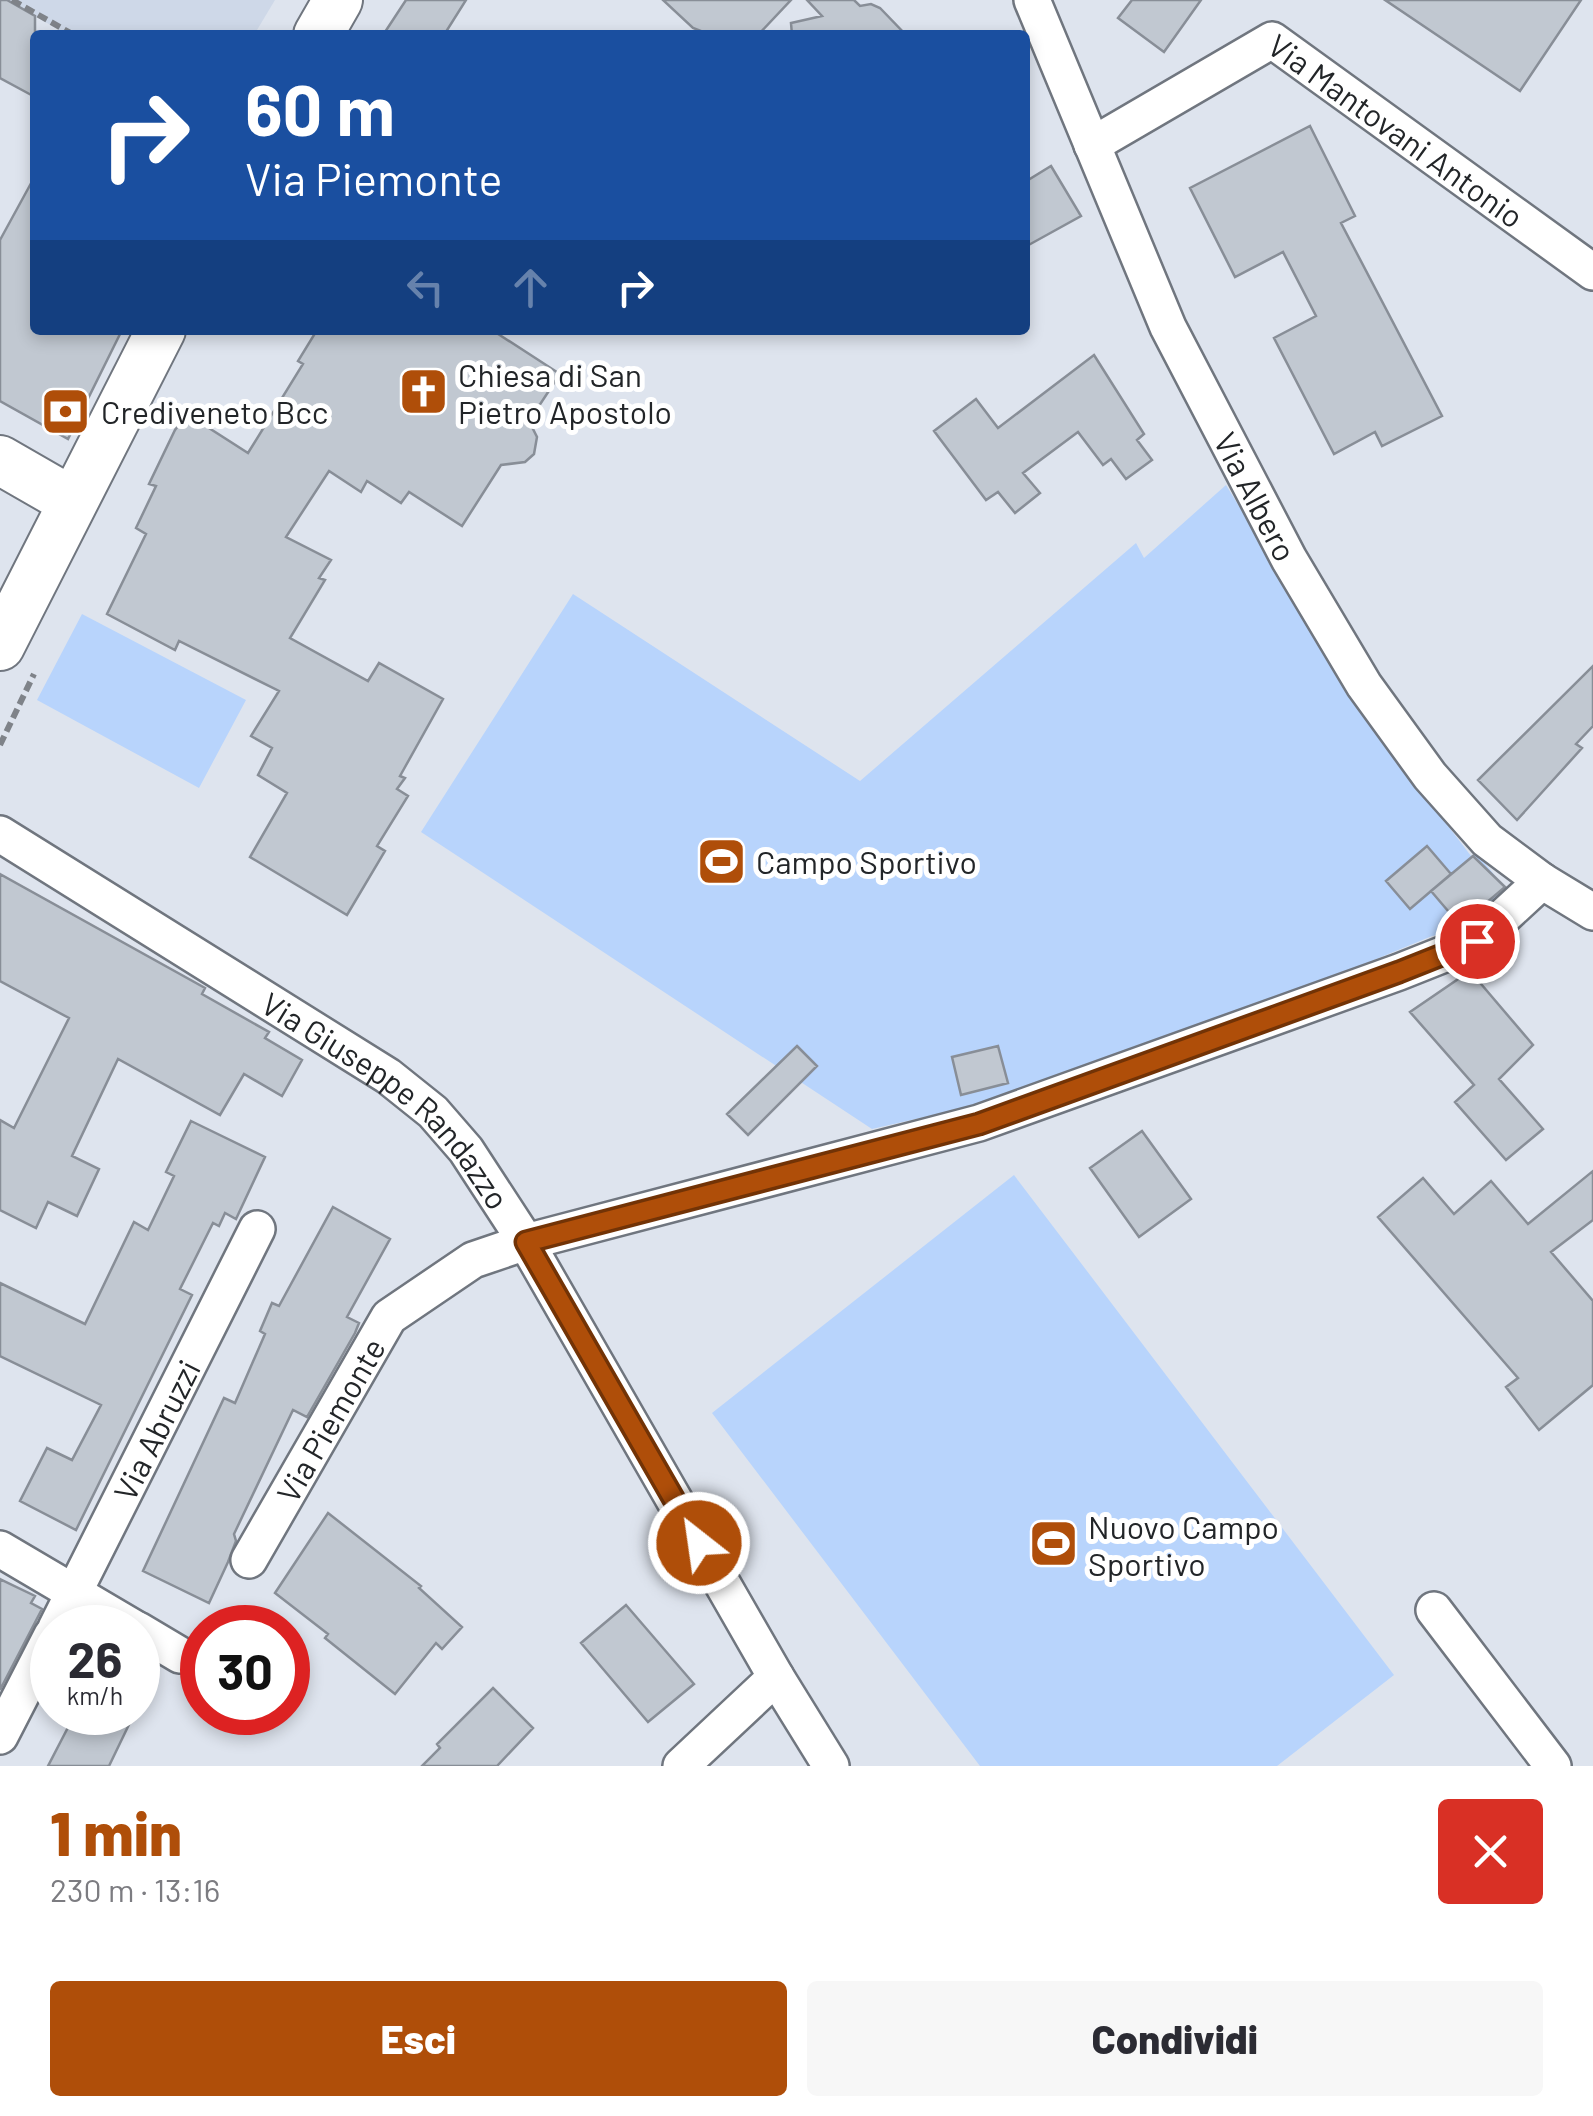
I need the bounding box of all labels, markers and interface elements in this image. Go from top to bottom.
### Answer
street label: Via Mantovani Antonio [1262,25,1531,235]
text: 60 m [245,66,395,150]
icon: right [80,70,210,200]
text: Via Piemonte [245,151,502,205]
icon: left [398,260,453,315]
icon: ahead [503,260,558,315]
icon: right [608,260,663,315]
place label: Chiesa di San Pietro Apostolo [458,355,672,430]
church icon: Chiesa di San Pietro Apostolo [397,366,449,418]
bank icon: Crediveneto Bcc [40,385,92,437]
place label: Crediveneto Bcc [101,392,328,430]
street label: Via Albero [1207,425,1305,567]
sports icon: Campo Sportivo [695,835,747,887]
place label: Campo Sportivo [756,842,977,880]
pin [1435,899,1520,984]
icon: arrive [1450,914,1505,969]
street label: Via Giuseppe Randazzo [255,983,518,1216]
street label: Via Piemonte [268,1331,392,1508]
street label: Via Abruzzi [105,1353,207,1506]
position arrow [647,1491,751,1595]
place label: Nuovo Campo Sportivo [1088,1507,1279,1582]
sports icon: Nuovo Campo Sportivo [1027,1518,1079,1570]
speed limit sign: 30 [180,1605,310,1735]
text: 26 [68,1628,122,1688]
text: km/h [67,1680,123,1710]
text: 1 min [50,1796,182,1868]
button: close [1438,1799,1543,1904]
text: 230 m · 13:16 [50,1870,220,1908]
button: Esci [50,1981,787,2096]
button: Condividi [807,1981,1543,2096]

